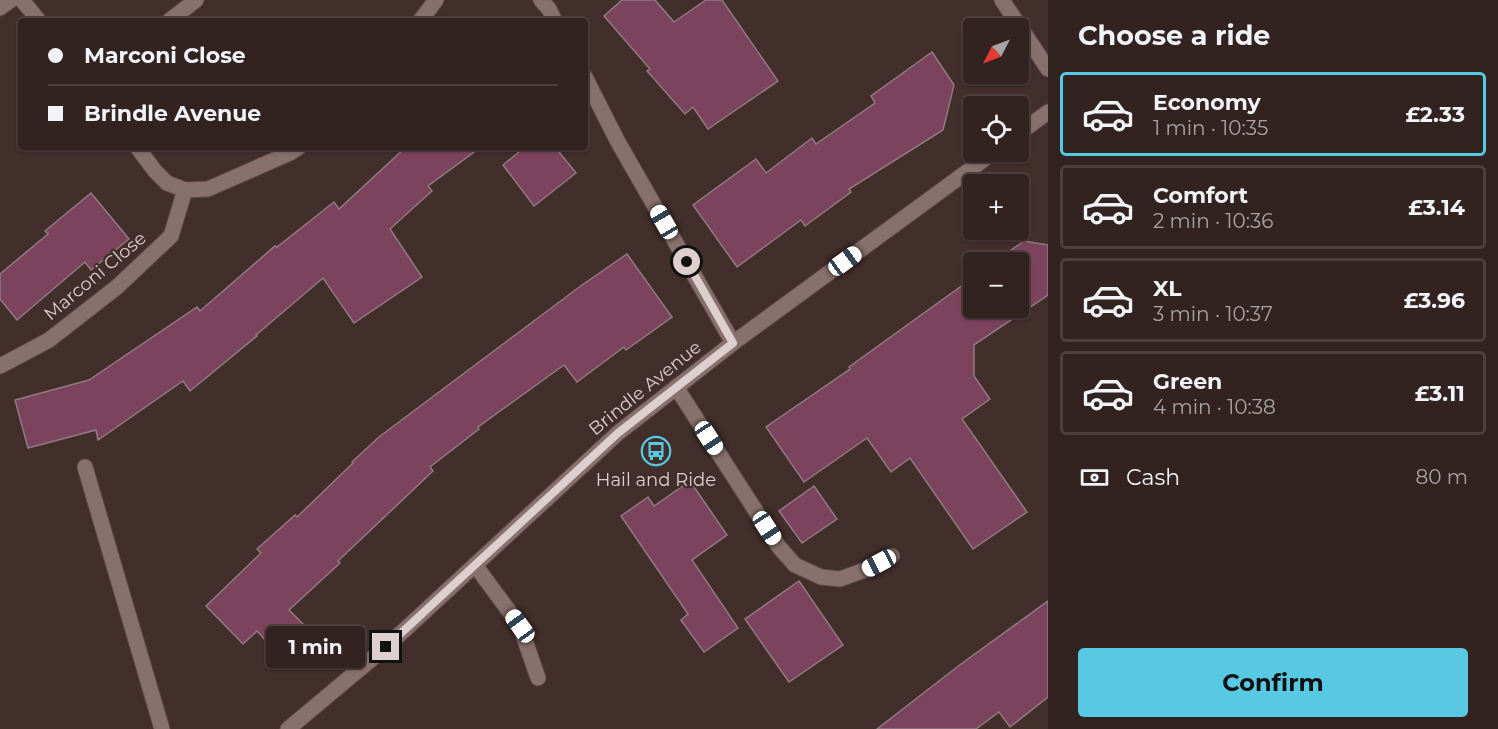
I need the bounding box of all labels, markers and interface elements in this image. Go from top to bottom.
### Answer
north arrow [963,18,1029,84]
map controls [963,18,1029,318]
text: Choose a ride [1078,19,1270,52]
text: Marconi Close [84,42,246,69]
icon: car [1081,87,1135,141]
text: Economy [1153,89,1261,116]
button: locate [963,96,1029,162]
text: Brindle Avenue [84,100,261,127]
text: £2.33 [1405,101,1465,128]
text: 1 min · 10:35 [1153,116,1268,140]
button: + [963,174,1029,240]
icon: car [1081,180,1135,234]
text: Comfort [1153,182,1248,209]
text: £3.14 [1408,194,1465,221]
car [647,202,681,242]
text: 2 min · 10:36 [1153,209,1273,233]
street label: Marconi Close [40,227,151,325]
car [825,243,865,279]
route start [673,248,700,275]
button: − [963,252,1029,318]
icon: car [1081,273,1135,327]
text: XL [1153,275,1182,302]
text: £3.96 [1404,287,1465,314]
text: 3 min · 10:37 [1153,302,1273,326]
street label: Brindle Avenue [584,336,706,440]
icon: car [1081,366,1135,420]
text: Green [1153,368,1222,395]
text: £3.11 [1415,380,1465,407]
text: 4 min · 10:38 [1153,395,1276,419]
car [692,418,726,458]
bus stop icon: Hail and Ride [640,435,672,467]
icon: cash [1078,461,1111,494]
text: Cash [1126,464,1180,491]
text: 80 m [1416,465,1468,489]
place label: Hail and Ride [596,469,716,491]
car [750,508,784,548]
car [859,547,899,579]
car [502,606,538,646]
callout: 1 min [266,626,365,668]
route end [372,633,399,660]
text: 1 min [288,635,343,659]
button: Confirm [1078,648,1468,717]

